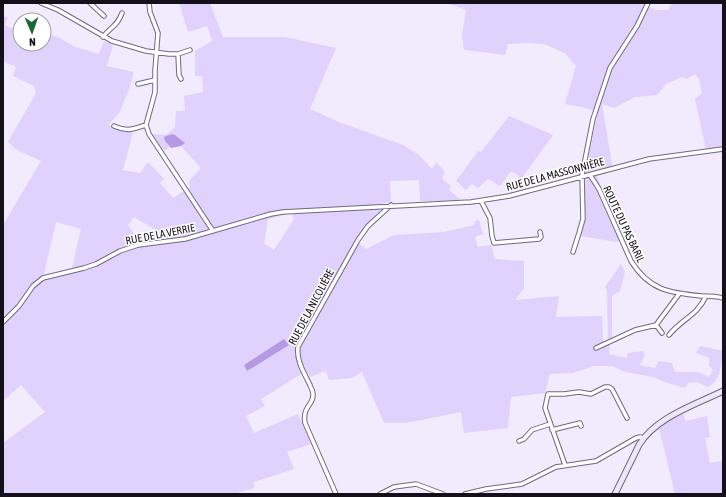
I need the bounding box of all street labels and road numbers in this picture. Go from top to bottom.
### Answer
street label: RUE DE LA MASSONNIÈRE [505,155,606,193]
street label: ROUTE DU PAS BARIL [601,184,647,265]
street label: RUE DE LA VERRIE [124,221,196,247]
street label: RUE DE LA NICOLIÈRE [286,267,336,347]

